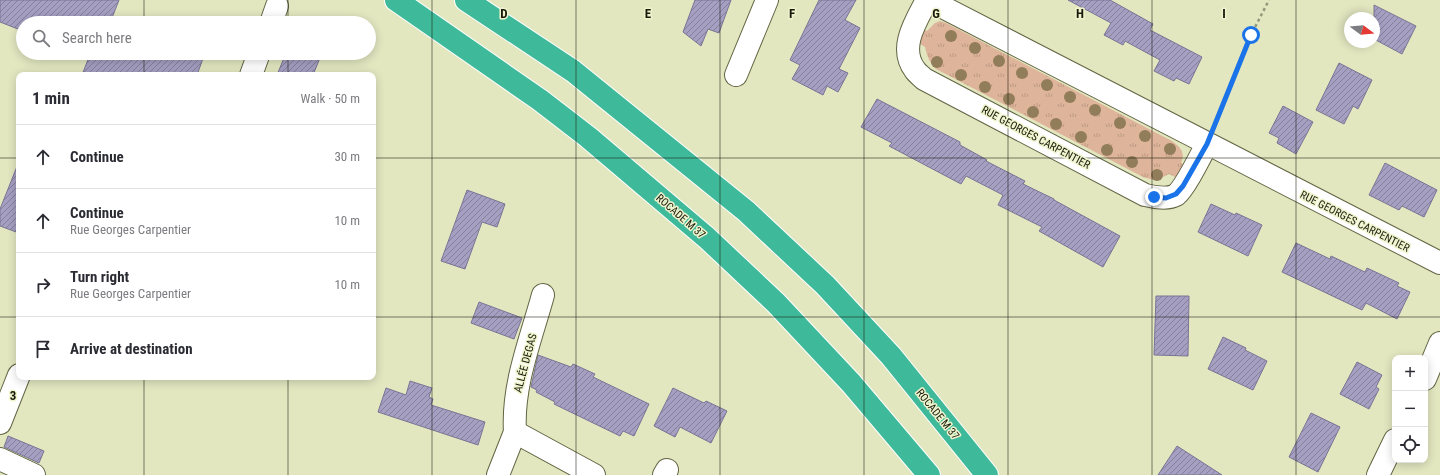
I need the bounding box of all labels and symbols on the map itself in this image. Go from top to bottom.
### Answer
text: D [500,6,508,21]
text: E [645,6,652,21]
text: F [789,6,795,21]
text: G [932,6,940,21]
text: H [1076,6,1084,21]
text: I [1222,6,1226,21]
north arrow [1344,12,1380,48]
route start [1242,26,1260,44]
street label: RUE GEORGES CARPENTIER [979,103,1092,172]
route end [1145,188,1163,206]
street label: RUE GEORGES CARPENTIER [1298,188,1412,255]
street label: ROCADE M 37 [653,191,708,241]
street label: ALLÉE DEGAS [511,332,540,394]
street label: ROCADE M 37 [913,387,962,442]
text: 3 [10,388,16,403]

